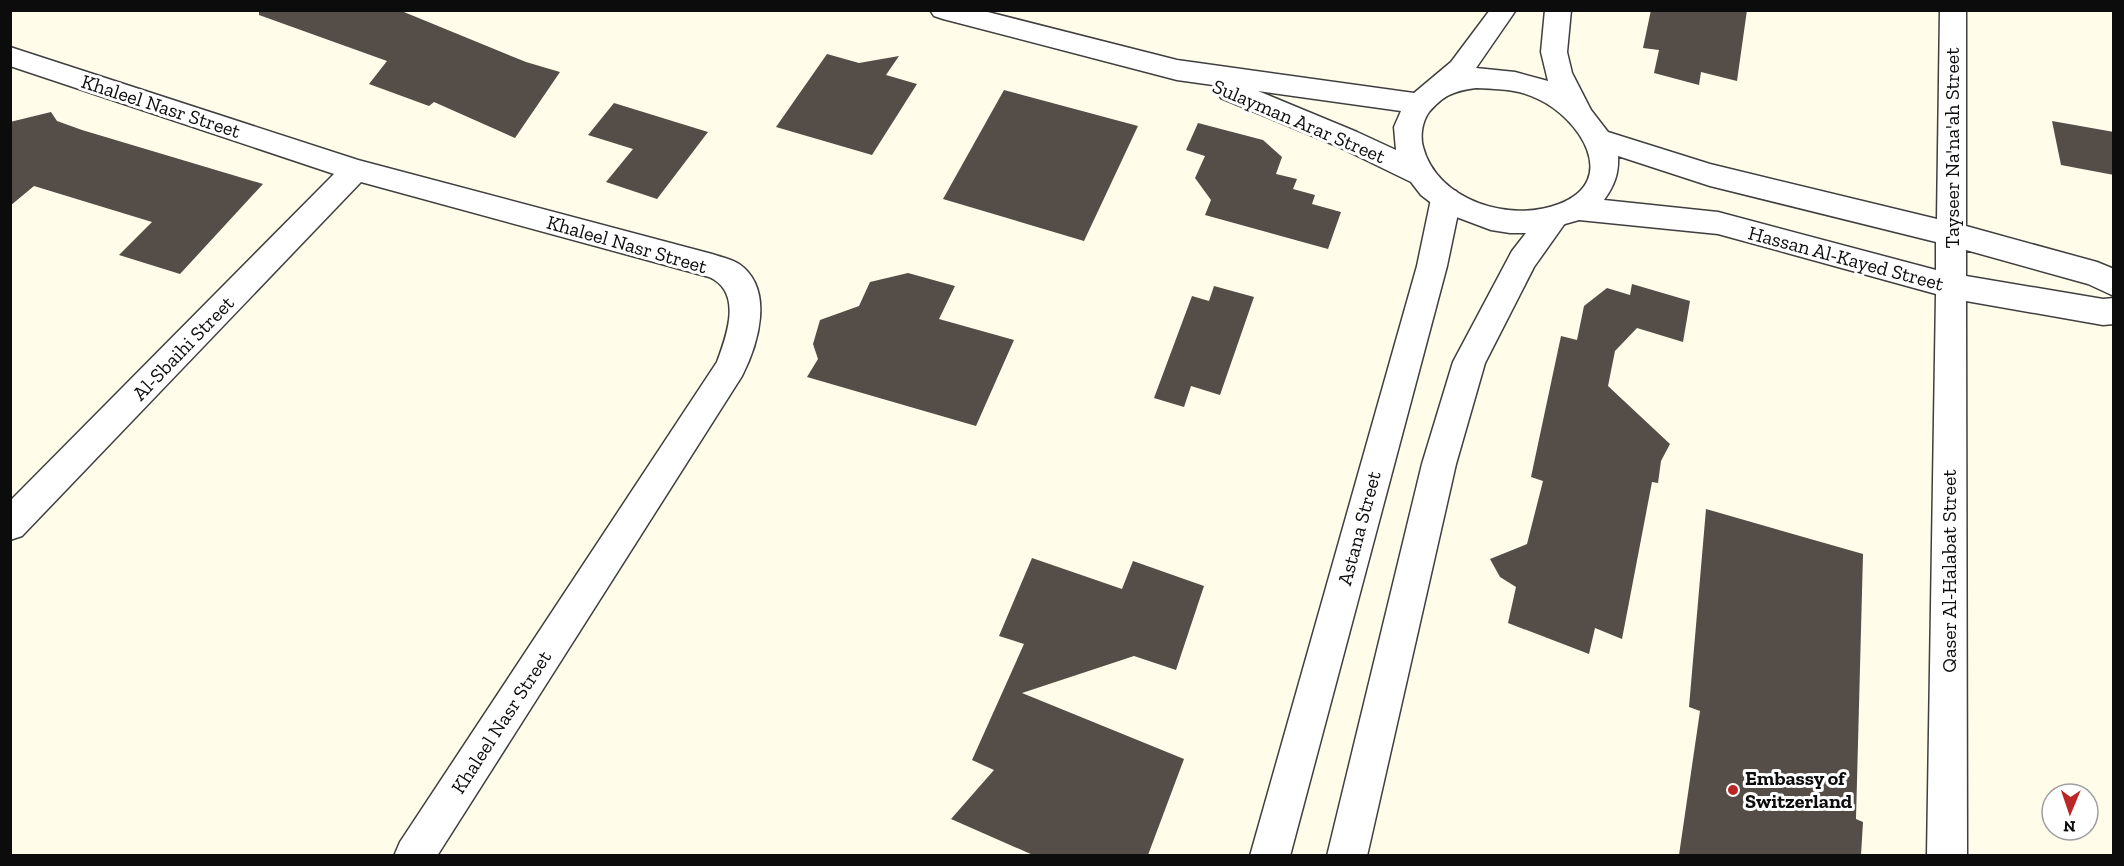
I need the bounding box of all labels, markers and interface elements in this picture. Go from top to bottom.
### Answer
street label: Tayseer Na'na'ah Street [1940,47,1964,249]
street label: Khaleel Nasr Street [78,69,244,143]
street label: Sulayman Arar Street [1209,74,1390,168]
street label: Khaleel Nasr Street [544,210,711,279]
street label: Hassan Al-Kayed Street [1746,220,1947,296]
street label: Al-Sbaihi Street [127,290,239,405]
street label: Astana Street [1332,468,1386,588]
street label: Qaser Al-Halabat Street [1937,469,1961,673]
street label: Khaleel Nasr Street [446,645,557,798]
place label: Embassy of Switzerland [1745,766,1853,813]
north arrow [2040,782,2100,842]
marker: Embassy of Switzerland [1726,783,1740,797]
text: N [2063,817,2076,836]

